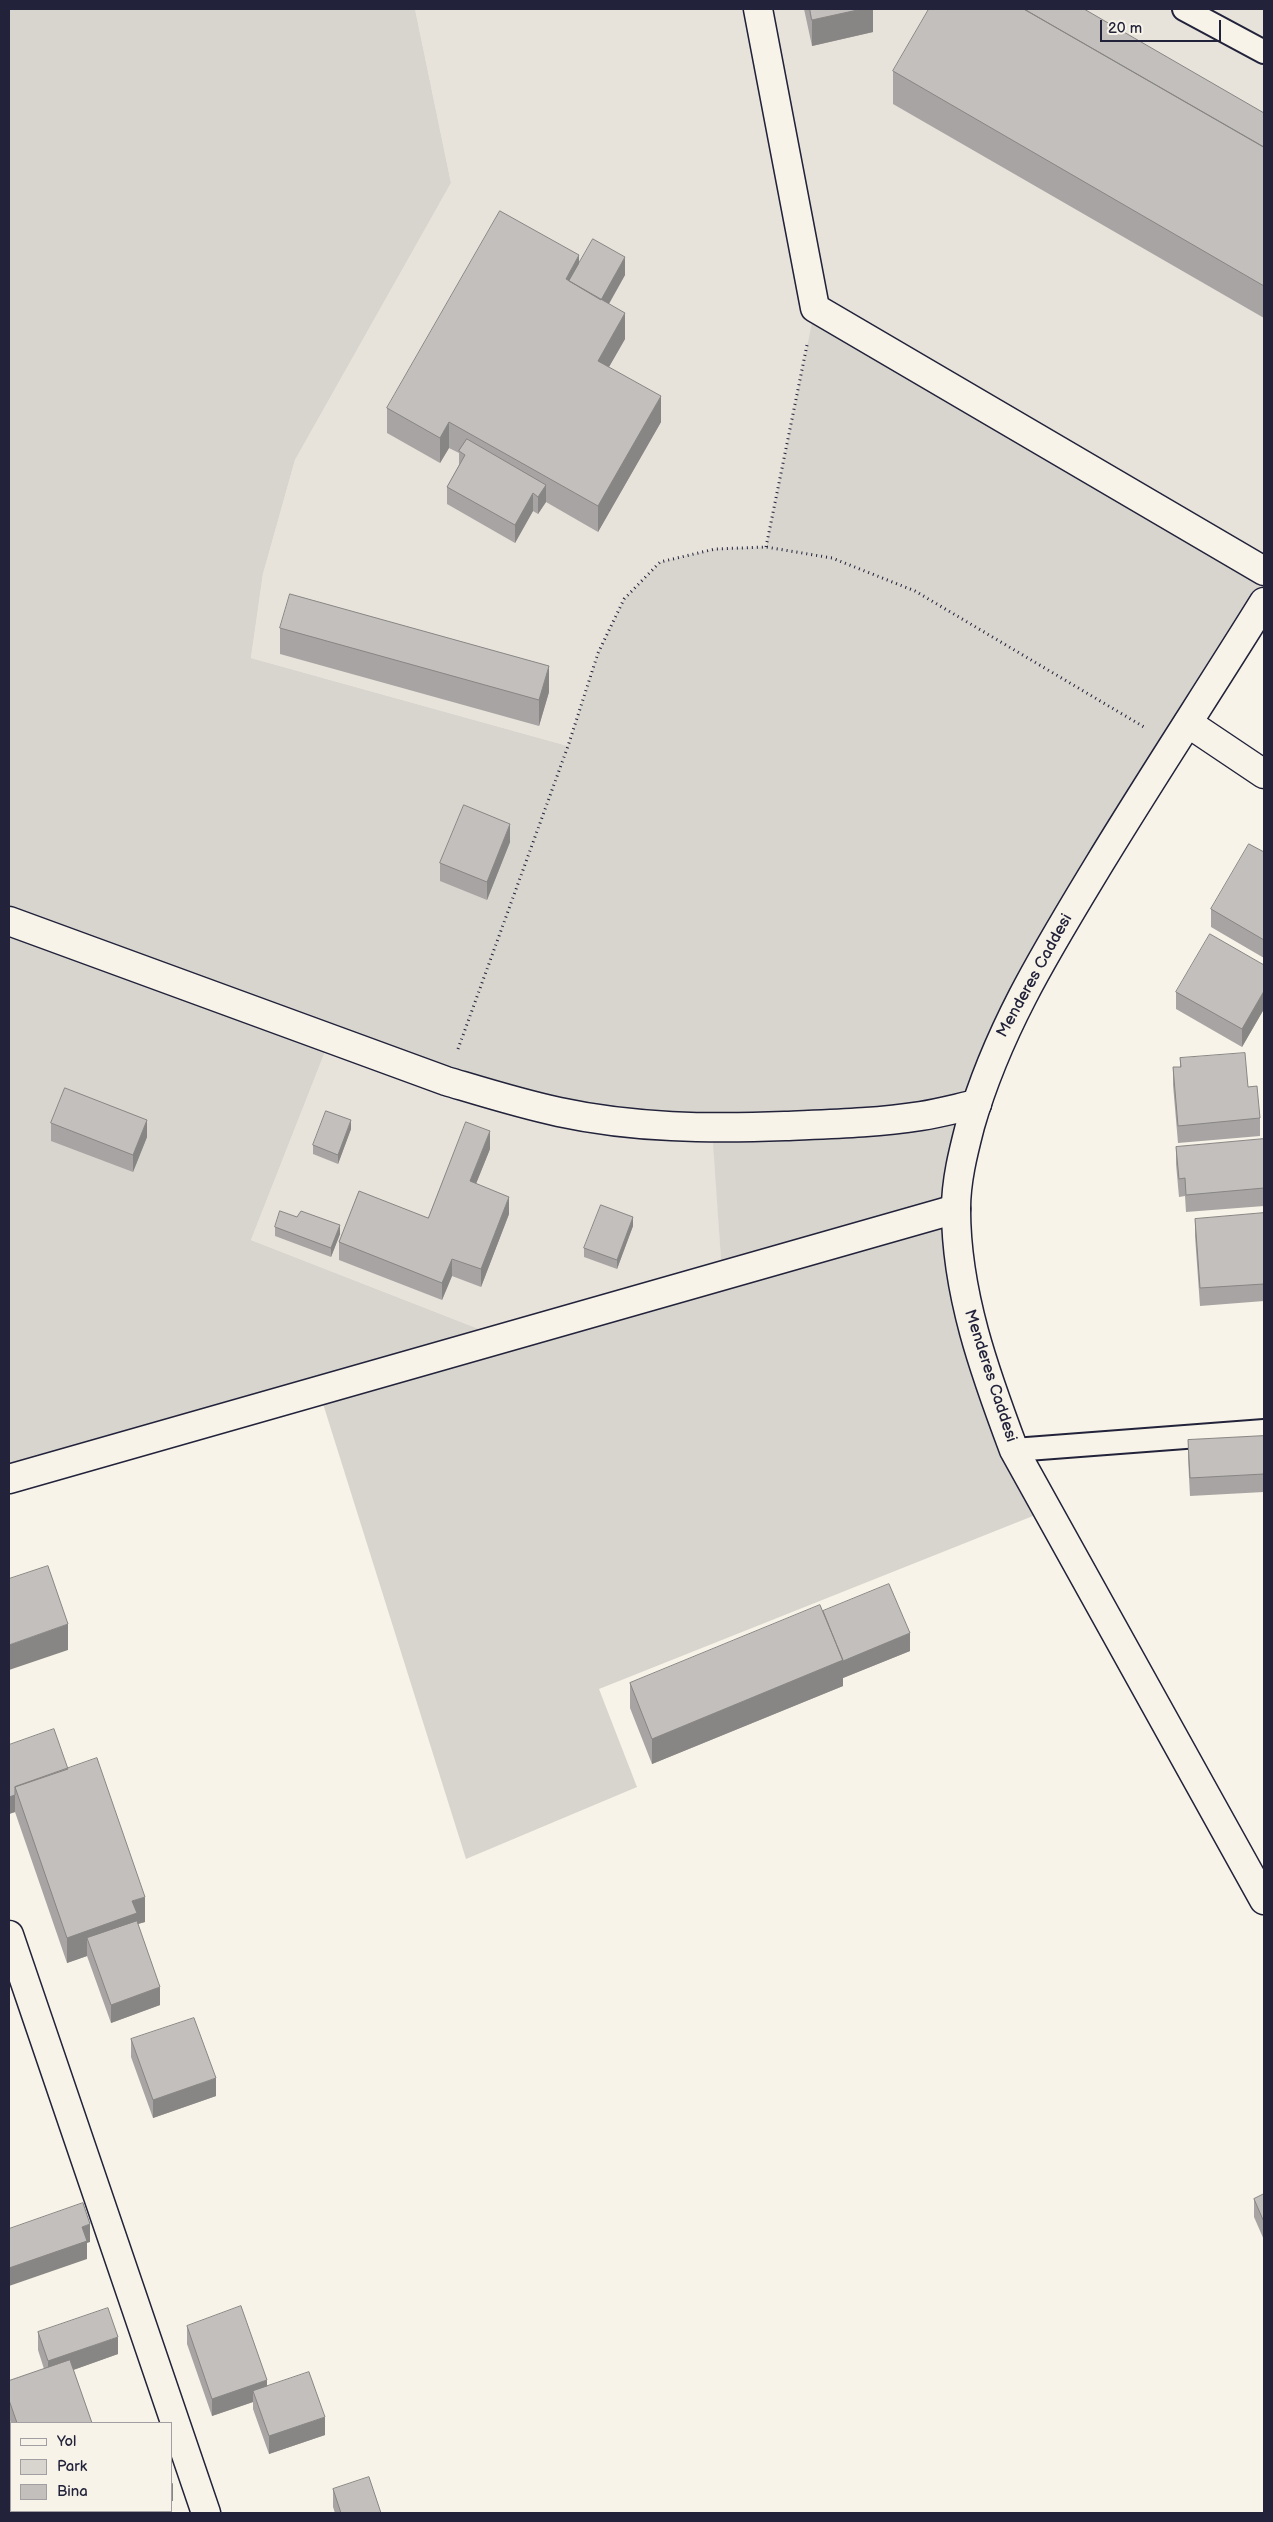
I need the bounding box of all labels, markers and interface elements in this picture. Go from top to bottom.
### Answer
scale bar [1103,10,1224,42]
text: 20 m [1108,19,1142,38]
street label: Menderes Caddesi [993,911,1077,1041]
street label: Menderes Caddesi [960,1307,1020,1445]
legend [10,2422,172,2512]
text: Yol [57,2432,76,2451]
text: Park [57,2457,87,2476]
text: Bina [57,2482,88,2501]

